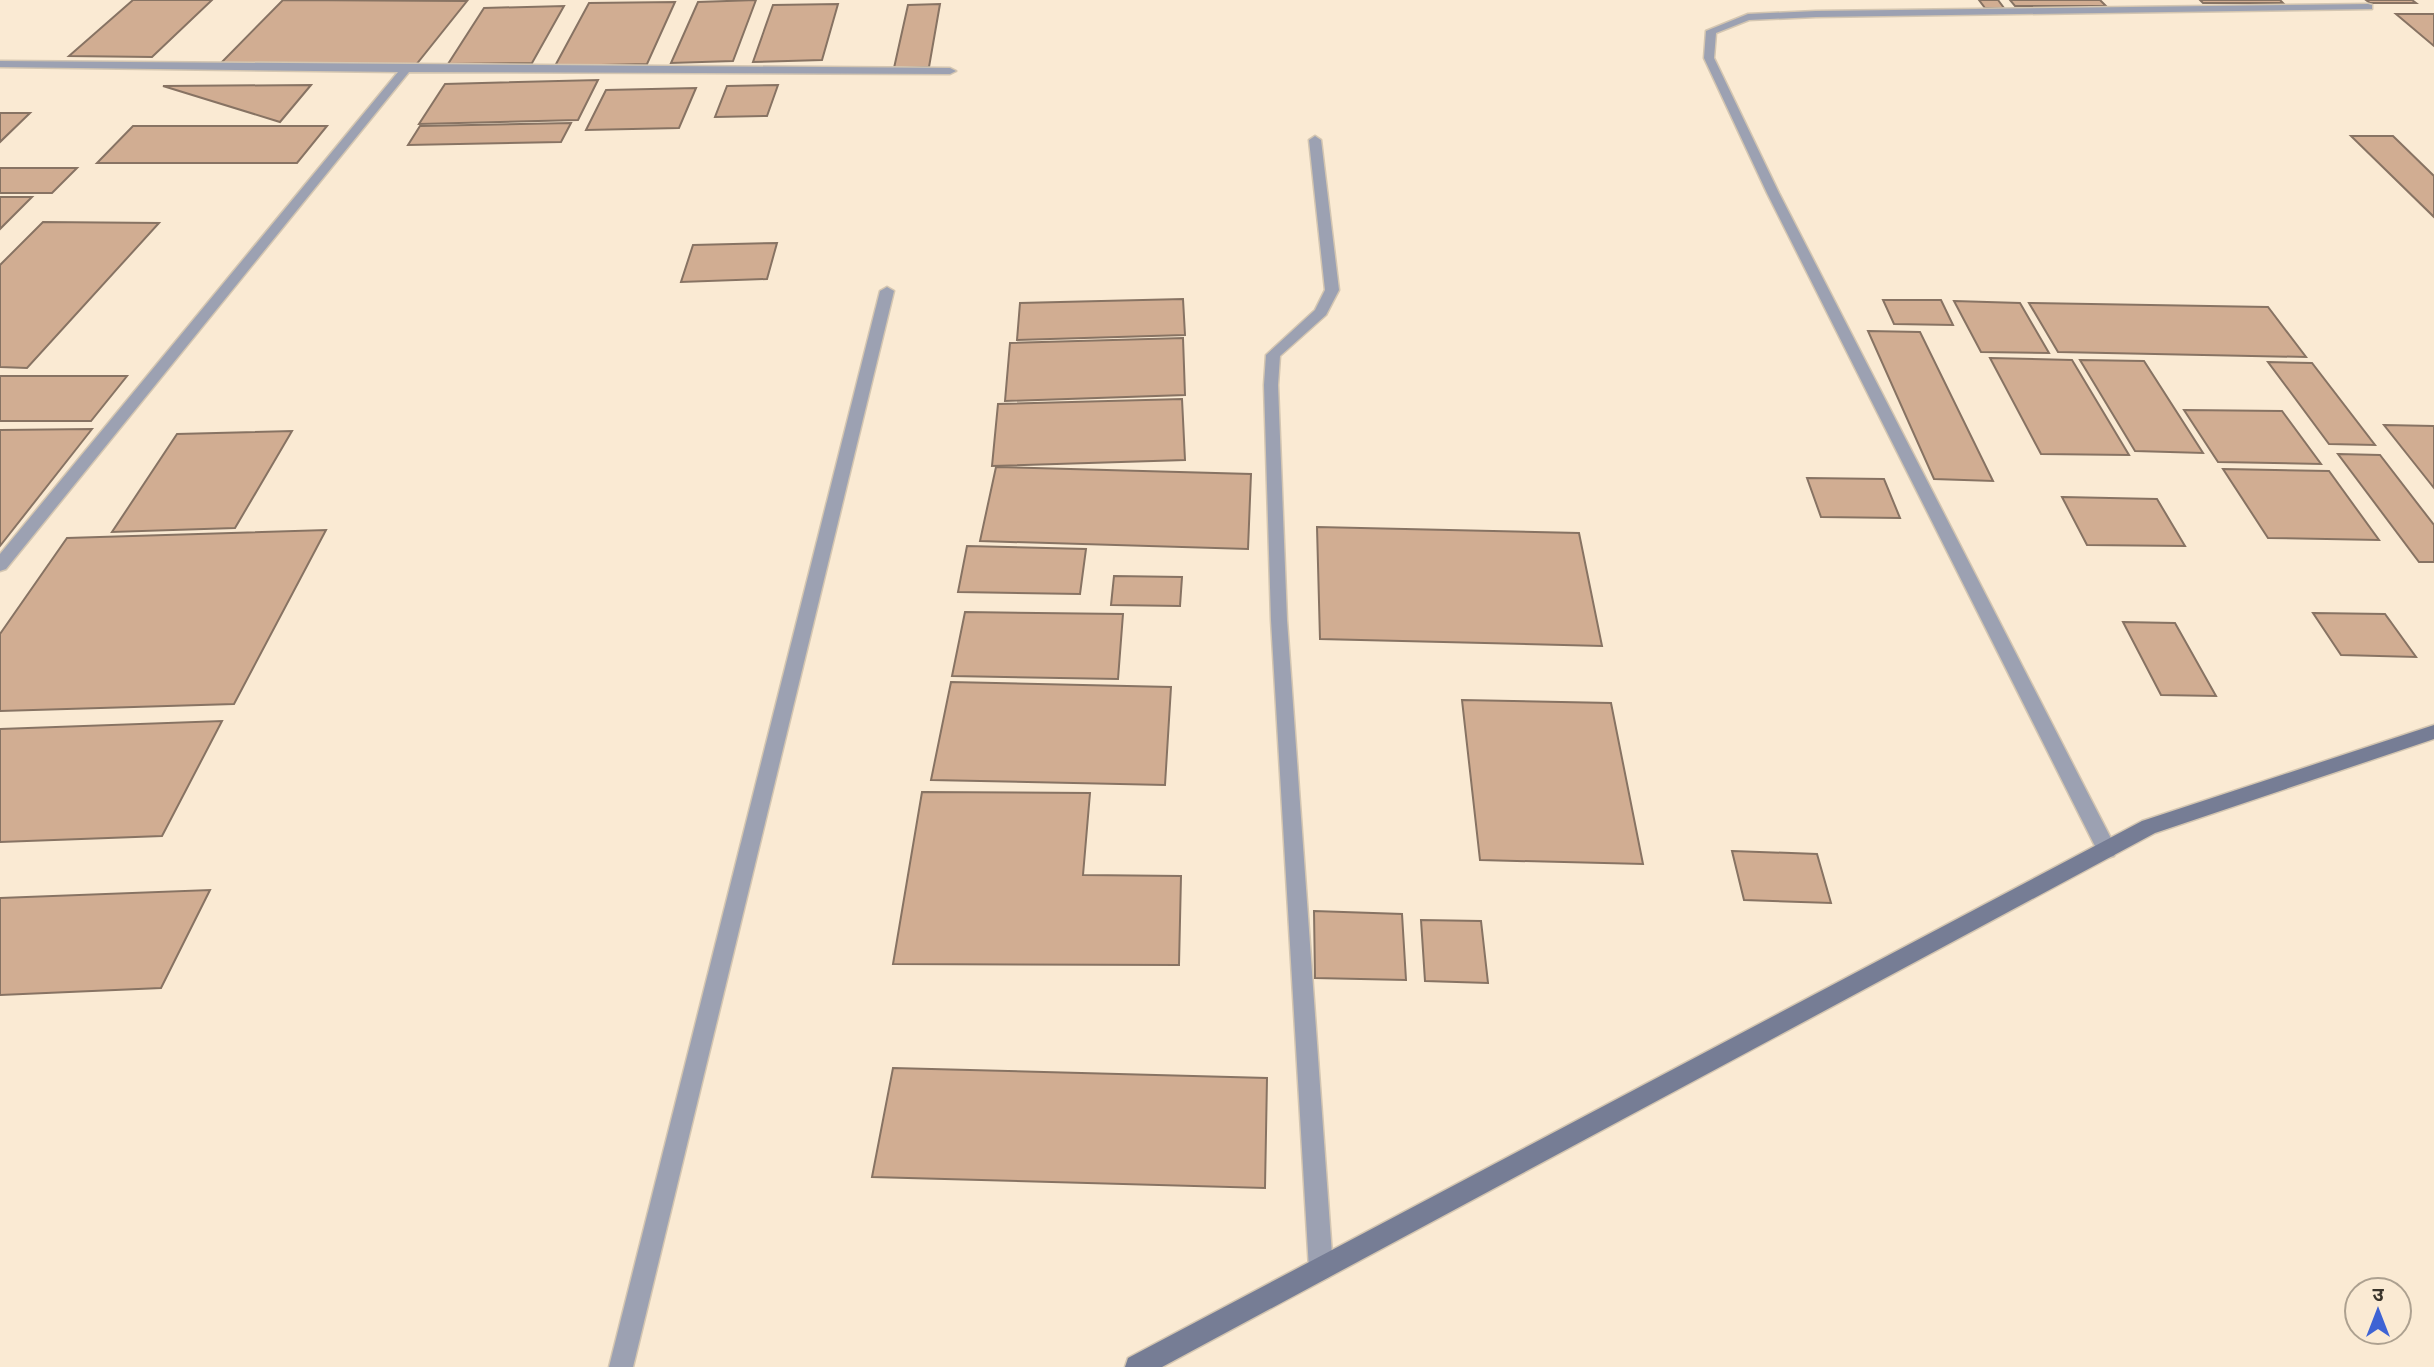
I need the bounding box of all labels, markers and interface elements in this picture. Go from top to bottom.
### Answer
north arrow [2343,1276,2413,1346]
text: उ [2372,1282,2384,1308]

